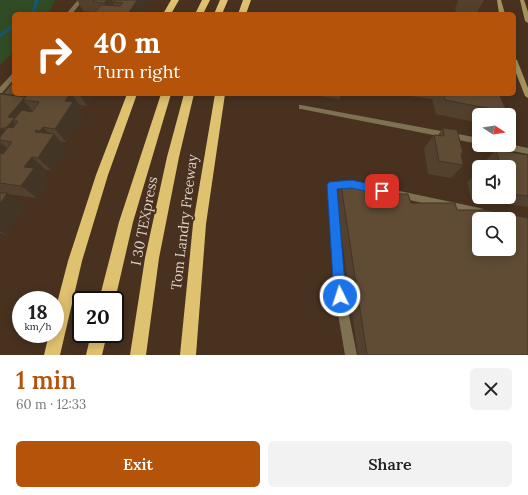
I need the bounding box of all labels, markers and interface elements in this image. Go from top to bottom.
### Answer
text: 40 m [94,25,160,61]
icon: right [28,28,80,80]
text: Turn right [94,60,180,83]
north arrow [472,108,516,152]
map controls [472,108,516,256]
street label: Tom Landry Freeway [167,153,201,291]
button: sound [472,160,516,204]
pin [365,174,399,208]
street label: I 30 TEXpress [127,175,161,267]
icon: arrive [371,180,393,202]
button: search [472,212,516,256]
position arrow [319,275,361,317]
speed limit sign: 20 [72,291,124,343]
text: 18 [28,299,48,324]
text: km/h [24,320,52,333]
text: 1 min [16,365,76,396]
button: close [470,368,512,410]
text: 60 m · 12:33 [16,396,86,413]
button: Exit [16,441,260,487]
button: Share [268,441,512,487]

